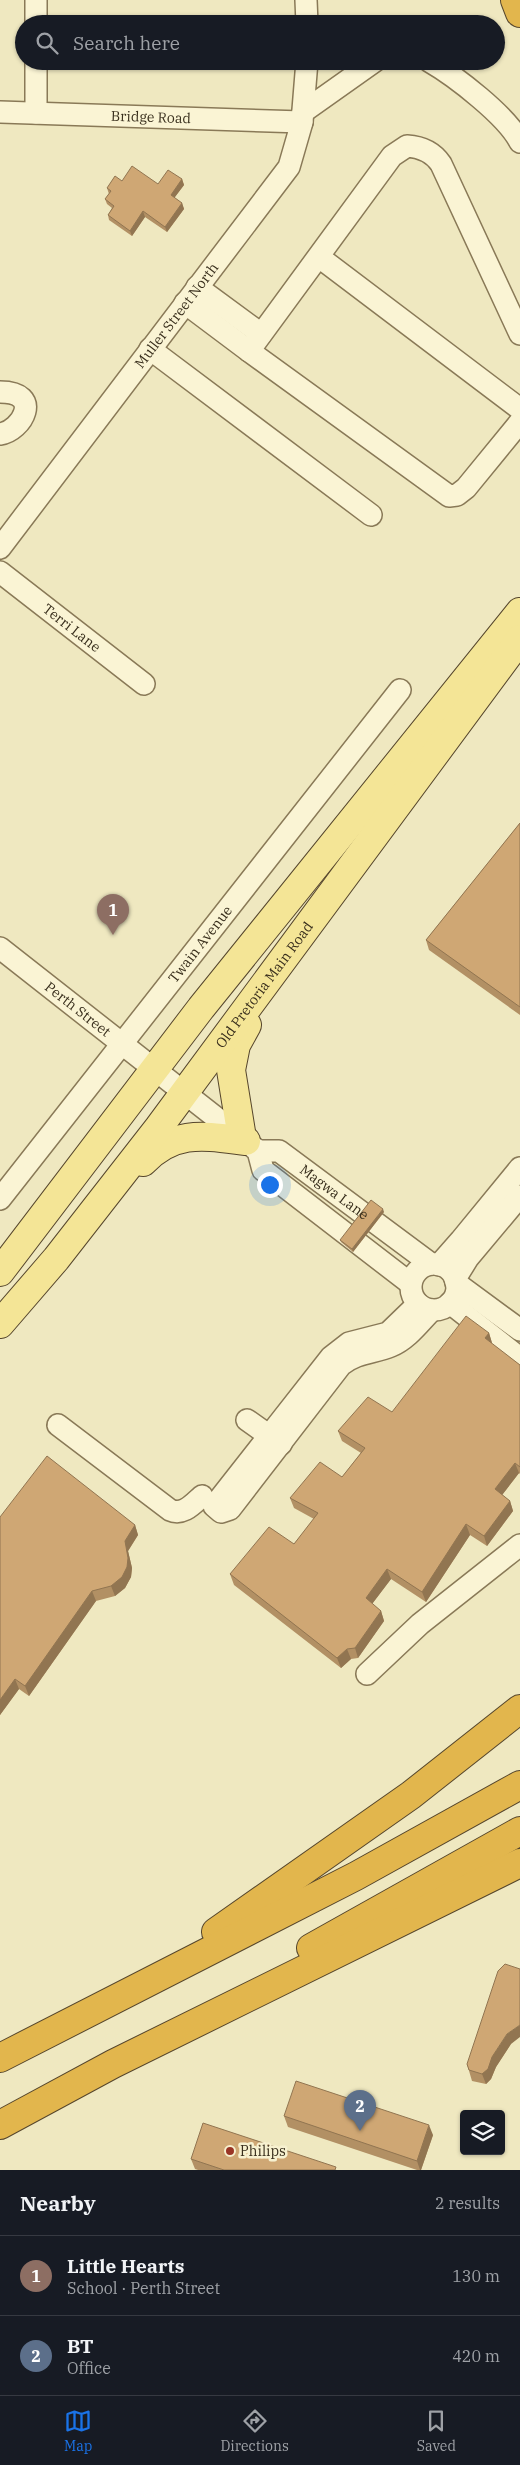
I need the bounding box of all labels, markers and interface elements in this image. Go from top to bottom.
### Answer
search box [15,15,505,70]
icon: search [33,29,61,57]
text: Search here [73,31,180,55]
street label: Bridge Road [111,107,192,127]
street label: Muller Street North [131,259,222,372]
street label: Terri Lane [39,600,104,656]
pin: 1 [97,894,129,935]
street label: Twain Avenue [164,902,236,987]
street label: Old Pretoria Main Road [212,918,317,1052]
street label: Perth Street [41,978,114,1041]
street label: Magwa Lane [296,1161,372,1224]
your location [257,1172,283,1198]
pin: 2 [344,2090,376,2131]
map controls [460,2110,505,2155]
button: layers [460,2110,505,2155]
place label: Philips [240,2142,286,2160]
marker: Philips [224,2145,236,2157]
text: Nearby [20,2189,96,2217]
text: 2 results [435,2193,500,2213]
text: Little Hearts [67,2254,184,2278]
text: 1 [31,2266,41,2286]
text: 130 m [452,2266,500,2286]
text: School · Perth Street [67,2278,220,2298]
text: BT [67,2334,94,2358]
text: 2 [31,2346,41,2366]
text: 420 m [452,2346,500,2366]
text: Office [67,2358,111,2378]
tab: Map [64,2407,92,2455]
tab: Directions [220,2407,289,2455]
tab: Saved [417,2407,456,2455]

